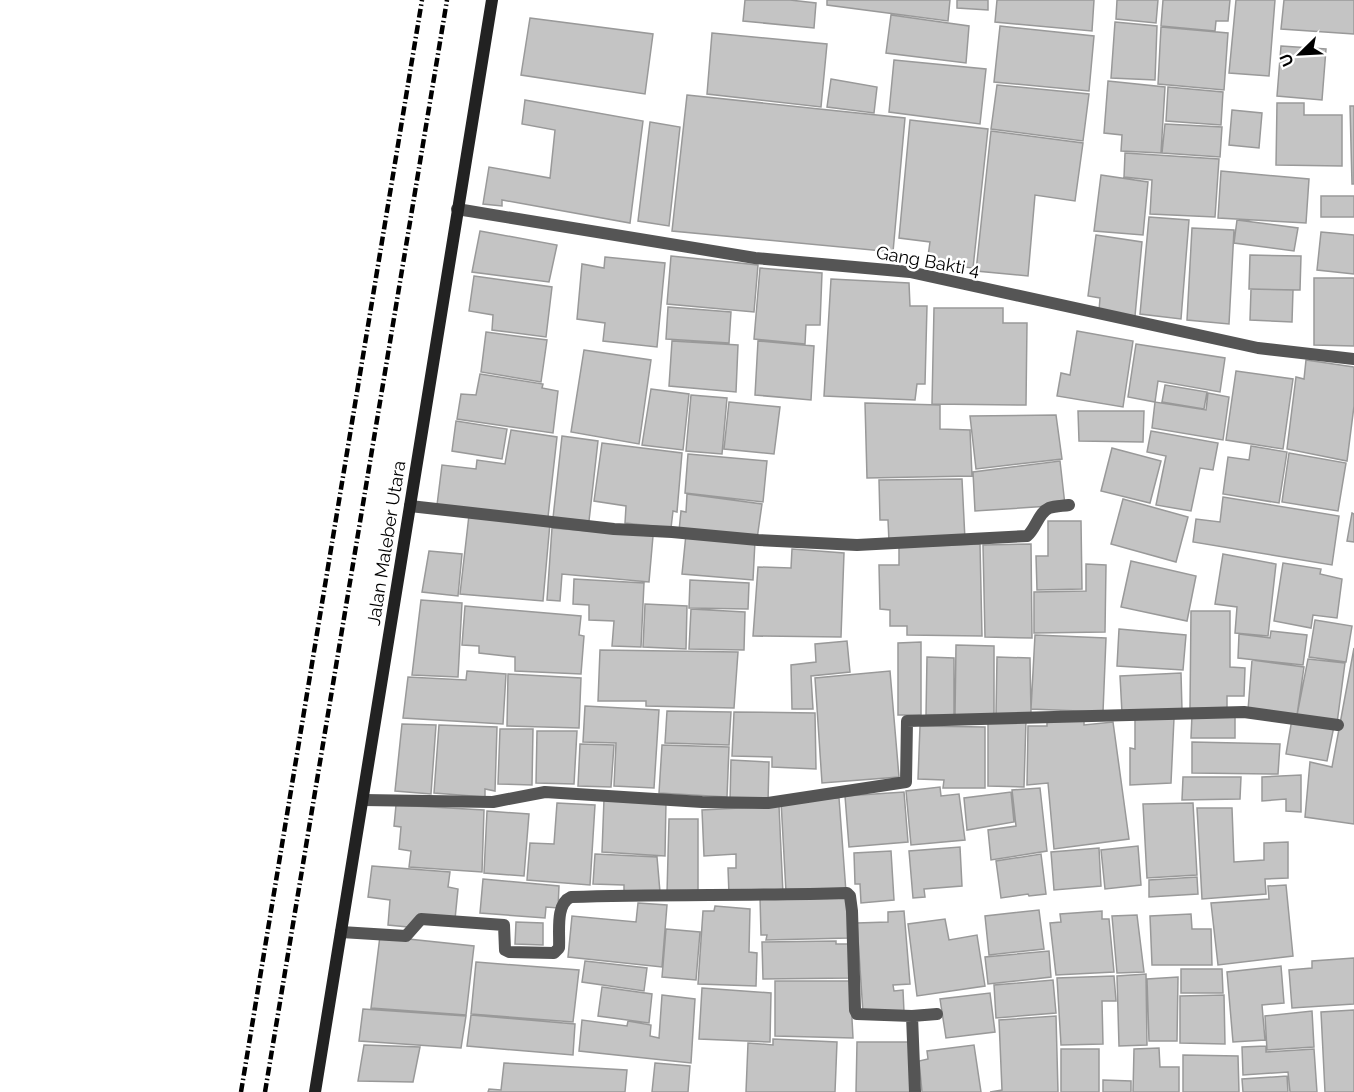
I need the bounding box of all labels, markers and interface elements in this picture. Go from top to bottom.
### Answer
north arrow [1270,24,1330,84]
text: U [1276,51,1298,69]
street label: Gang Bakti 4 [875,242,982,280]
street label: Jalan Maleber Utara [363,459,409,627]

